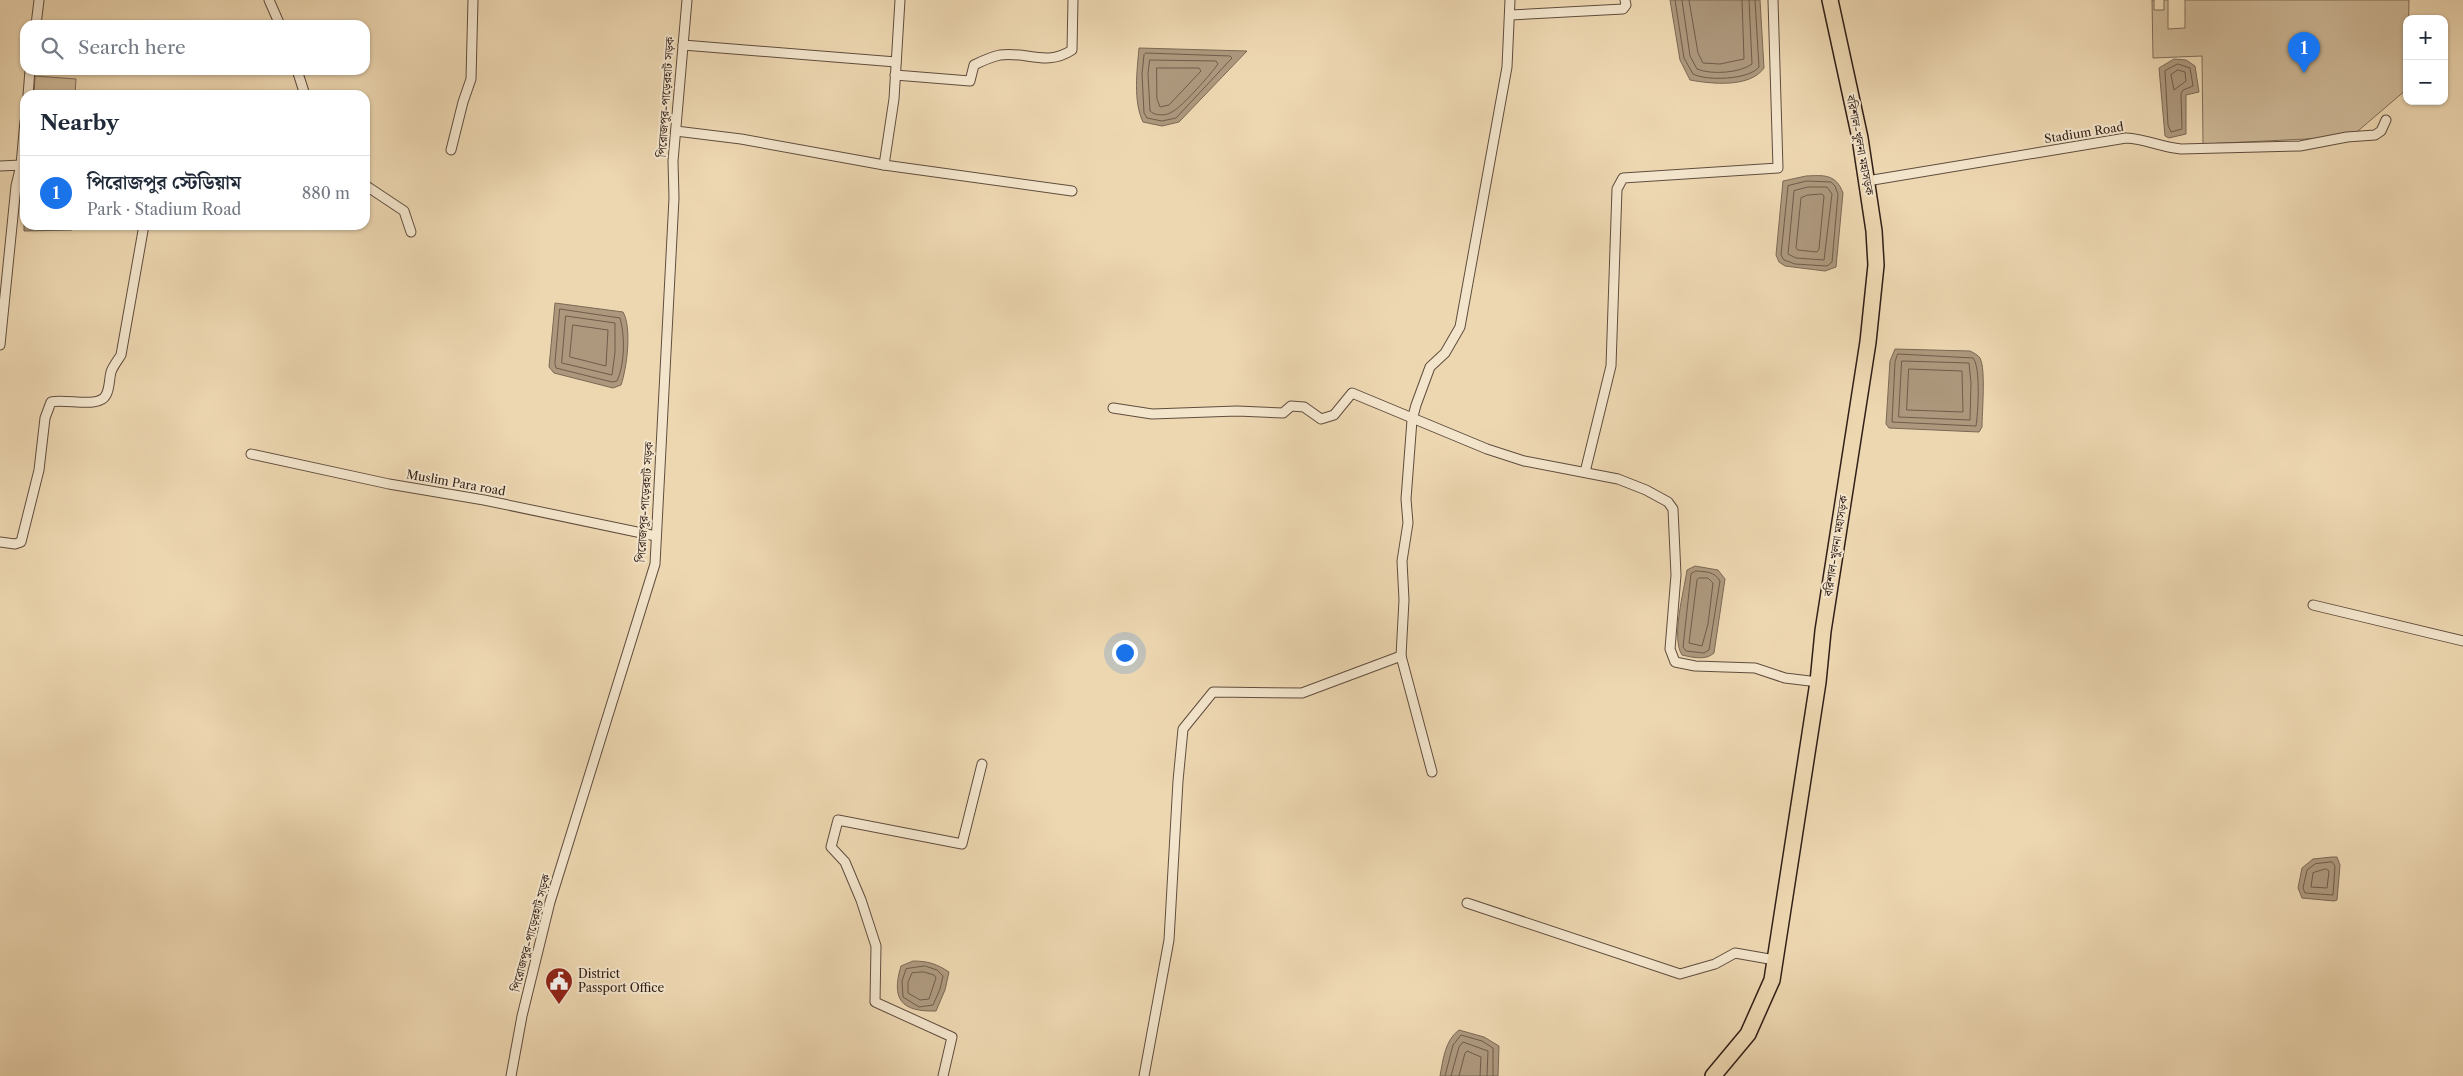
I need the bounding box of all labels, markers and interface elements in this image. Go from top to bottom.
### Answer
map controls [2403,15,2448,105]
button: + [2403,15,2448,60]
search box [20,20,370,75]
pin: 1 [2288,32,2320,73]
icon: search [38,34,66,62]
text: Search here [78,36,186,59]
street label: পিরোজপুর-পাড়েরহাট সড়ক [654,36,678,159]
button: − [2403,60,2448,105]
street label: বরিশাল-খুলনা মহাসড়ক [1843,92,1878,197]
text: Nearby [40,110,119,135]
street label: Stadium Road [2043,119,2125,146]
text: পিরোজপুর স্টেডিয়াম [87,171,241,194]
text: 1 [52,183,60,203]
text: 880 m [302,183,350,203]
text: Park · Stadium Road [87,199,241,219]
street label: পিরোজপুর-পাড়েরহাট সড়ক [633,441,657,564]
street label: Muslim Para road [405,466,508,499]
street label: বরিশাল-খুলনা মহাসড়ক [1820,494,1852,599]
your location [1112,640,1138,666]
street label: পিরোজপুর-পাড়েরহাট সড়ক [507,872,554,994]
public building icon: District Passport Office [544,966,574,1005]
place label: District Passport Office [578,966,665,995]

